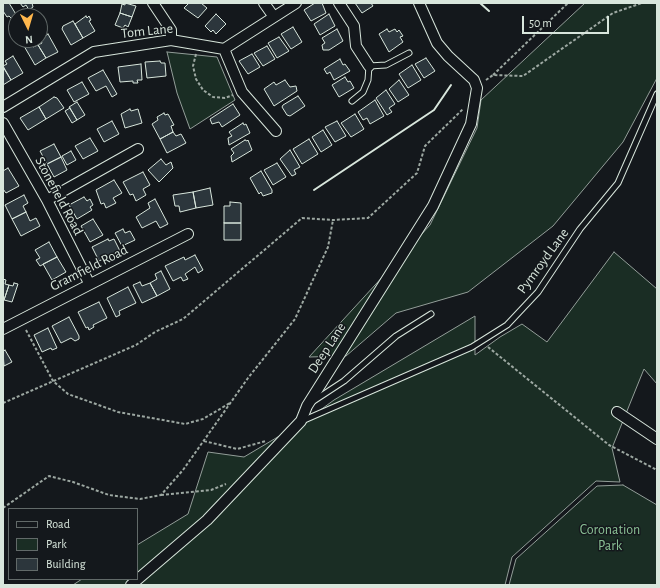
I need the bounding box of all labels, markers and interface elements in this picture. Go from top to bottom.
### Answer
north arrow [8,8,48,48]
scale bar [524,8,611,34]
text: 50 m [529,17,552,29]
street label: Tom Lane [120,20,174,42]
text: N [25,34,33,45]
street label: Stonefield Road [31,154,87,238]
street label: Pymroyd Lane [514,225,572,297]
street label: Gramfield Road [47,241,131,295]
street label: Deep Lane [304,319,350,377]
legend [8,508,138,580]
text: Road [46,518,70,530]
park label: Coronation Park [580,522,640,554]
text: Park [46,538,67,550]
text: Building [46,558,86,570]

